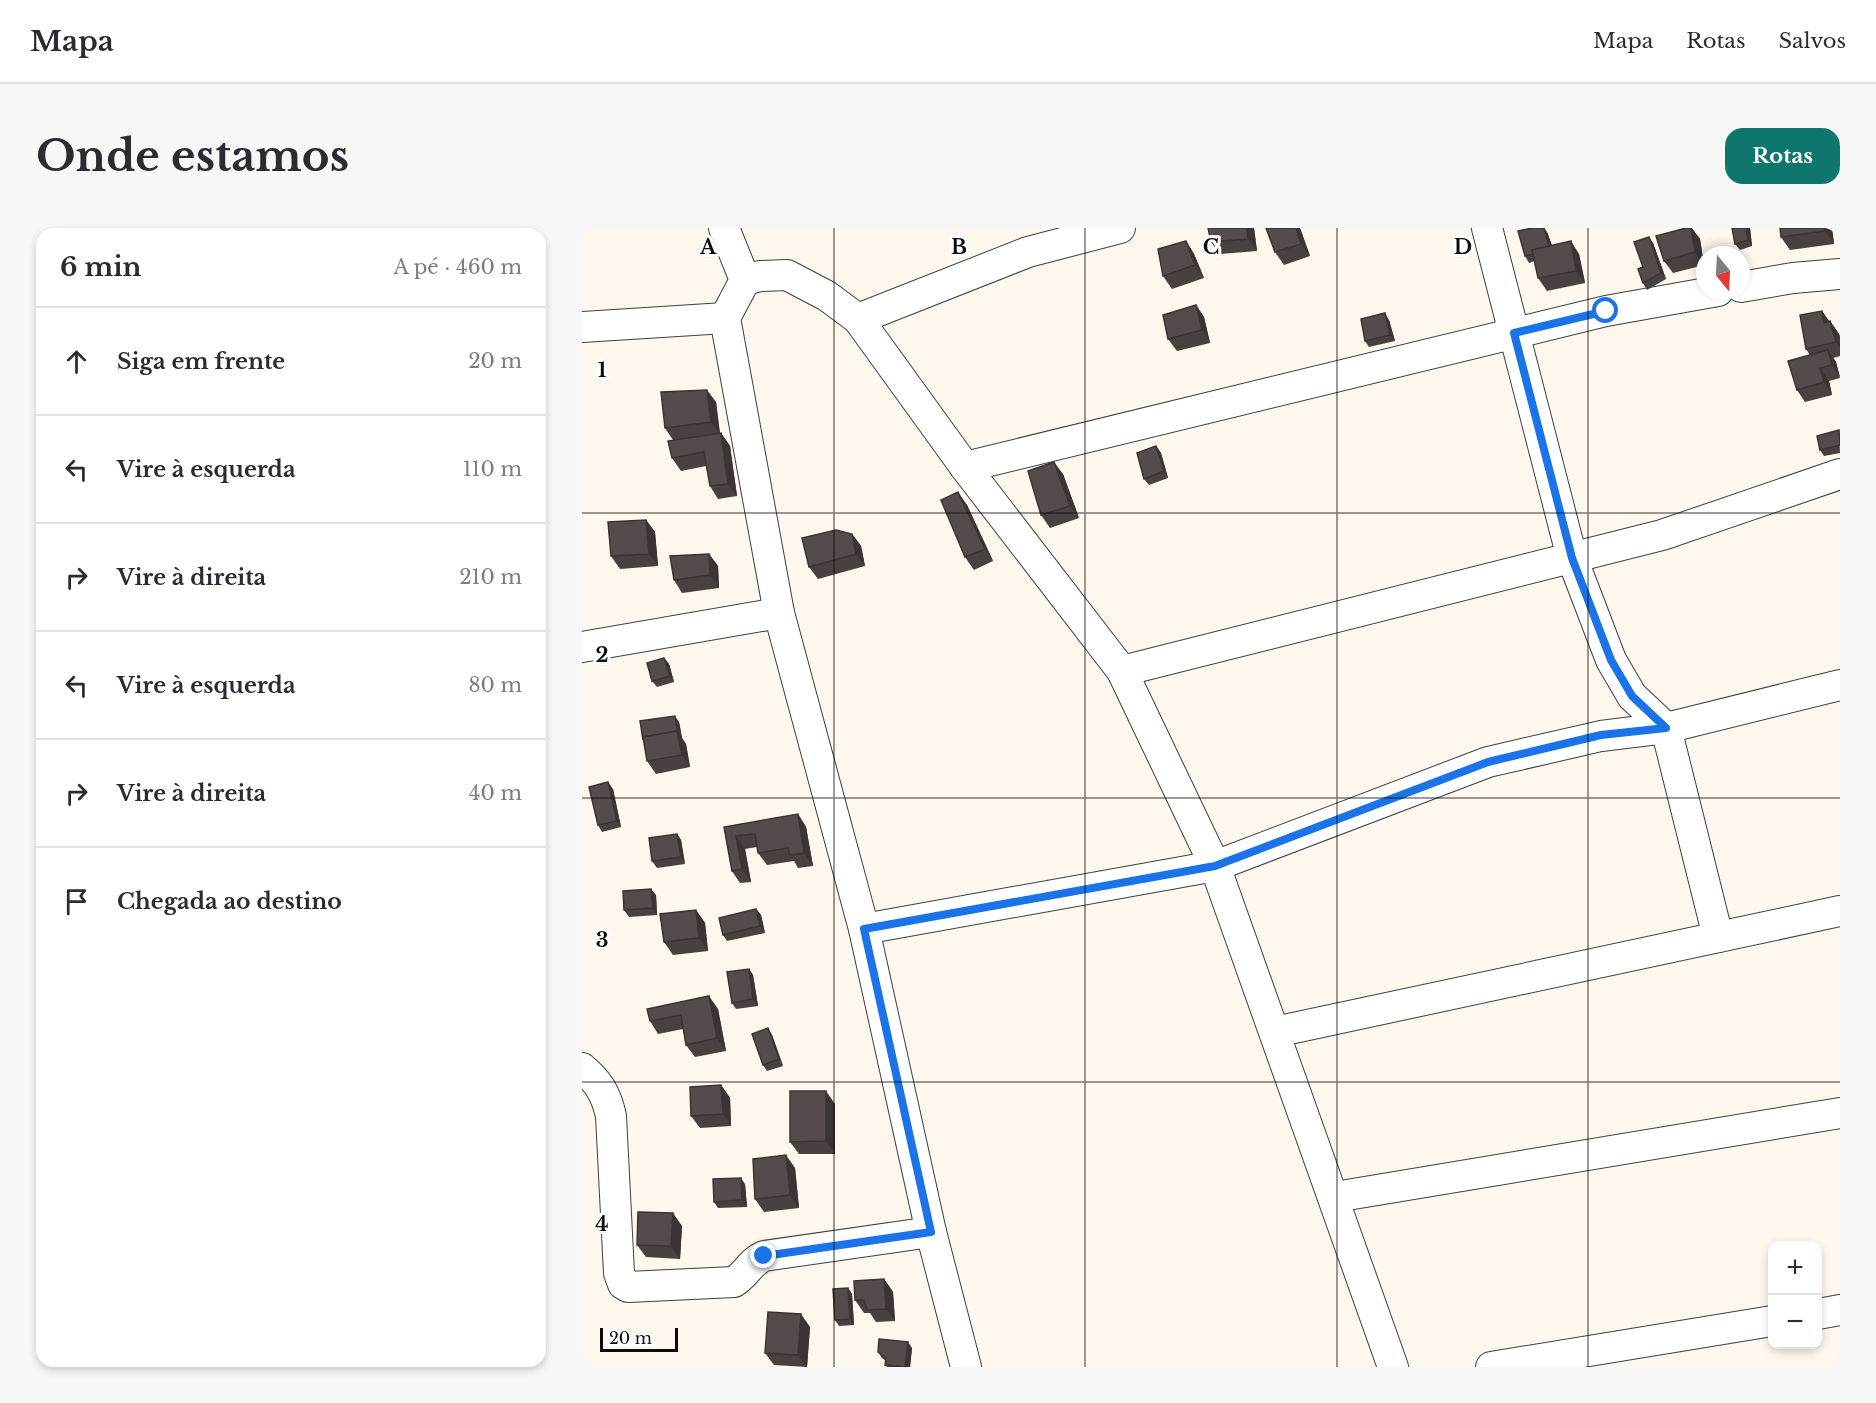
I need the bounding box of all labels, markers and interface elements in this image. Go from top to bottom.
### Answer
text: Mapa [30,24,114,59]
text: Mapa [1593,28,1653,54]
text: Rotas [1686,28,1746,54]
text: Salvos [1779,28,1846,54]
button: Rotas [1725,128,1840,184]
text: Onde estamos [36,130,349,182]
text: A [699,235,717,259]
text: B [951,235,967,259]
text: C [1203,235,1219,259]
text: D [1454,235,1472,259]
north arrow [1696,246,1750,300]
text: 6 min [60,251,141,283]
text: A pé · 460 m [393,255,522,279]
route start [1592,297,1618,323]
icon: ahead [60,345,93,378]
text: Siga em frente [117,348,285,375]
text: 20 m [468,349,522,373]
text: 1 [598,358,607,382]
icon: left [60,453,93,486]
text: Vire à esquerda [117,456,296,483]
text: 110 m [463,457,522,481]
icon: right [60,561,93,594]
text: Vire à direita [117,564,266,591]
text: 210 m [459,565,522,589]
text: 2 [595,643,609,667]
icon: left [60,669,93,702]
text: Vire à esquerda [117,672,296,699]
text: 80 m [468,673,522,697]
icon: right [60,777,93,810]
text: Vire à direita [117,780,266,807]
text: 40 m [469,781,522,805]
icon: arrive [60,885,93,918]
text: Chegada ao destino [117,888,342,915]
text: 3 [596,928,608,952]
text: 4 [595,1212,609,1236]
map controls [1768,1241,1822,1349]
button: + [1768,1241,1822,1295]
route end [750,1242,776,1268]
button: − [1768,1295,1822,1349]
scale bar [600,1325,678,1352]
text: 20 m [609,1328,652,1348]

